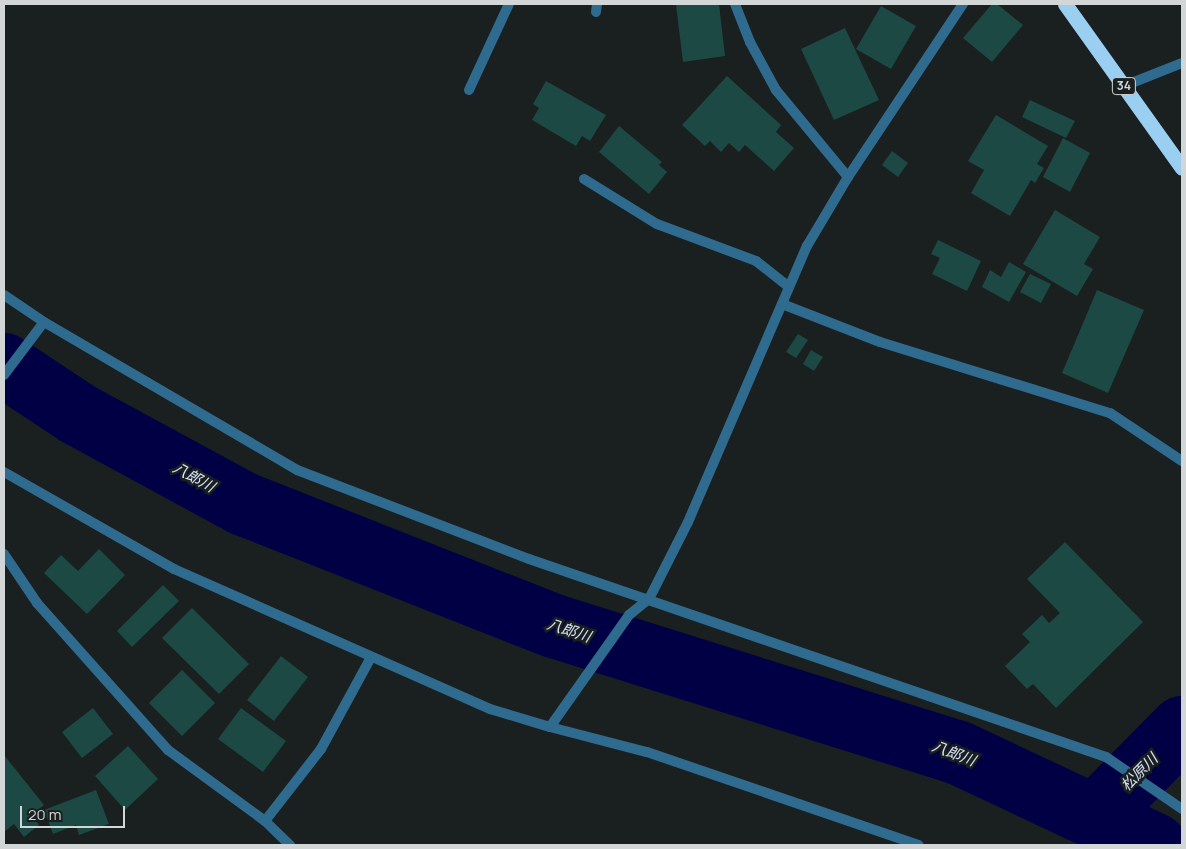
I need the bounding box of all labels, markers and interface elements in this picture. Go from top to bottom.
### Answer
road number: 34 [1112,76,1136,95]
water label: 八郎川 [170,458,218,496]
water label: 八郎川 [545,614,593,646]
water label: 八郎川 [930,737,978,769]
water label: 松原川 [1117,750,1161,794]
scale bar [22,796,128,828]
text: 20 m [28,804,61,825]

